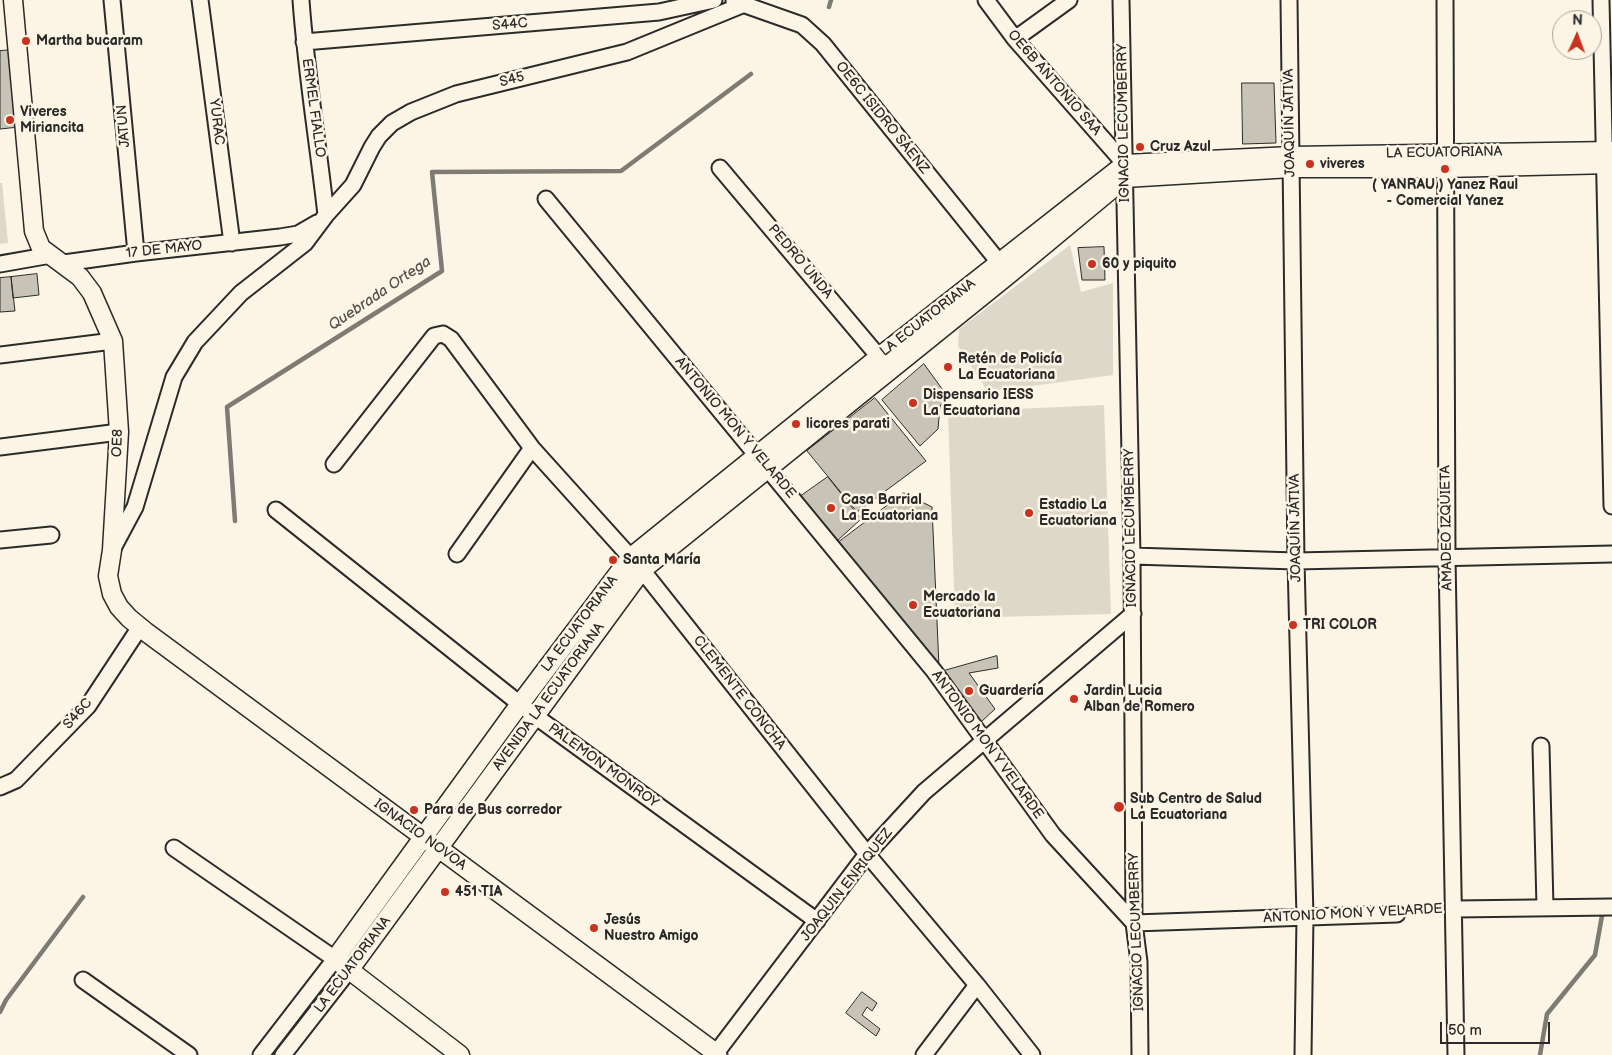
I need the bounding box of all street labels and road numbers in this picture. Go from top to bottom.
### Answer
street label: S44C [492,15,528,35]
street label: OE6B ANTONIO SAA [1004,27,1104,139]
street label: IGNACIO LECUMBERRY [1114,44,1134,202]
street label: ERMEL FIALLO [298,57,328,159]
street label: OE6C ISIDRO SÁENZ [832,59,932,177]
street label: S45 [498,69,526,91]
street label: JOAQUÍN JÁTIVA [1281,69,1299,177]
street label: YURAC [205,98,227,146]
street label: JATUN [114,104,134,148]
street label: LA ECUATORIANA [1386,144,1502,162]
street label: PEDRO UNDA [764,221,836,303]
street label: 17 DE MAYO [125,238,203,262]
street label: LA ECUATORIANA [877,276,979,360]
street label: ANTONIO MON Y VELARDE [671,354,799,502]
street label: OE8 [109,429,127,457]
street label: IGNACIO LECUMBERRY [1121,449,1141,607]
street label: AMADEO IZQUIETA [1438,465,1456,591]
street label: JOAQUÍN JÁTIVA [1287,474,1305,582]
street label: LA ECUATORIANA [538,572,622,676]
street label: AVENIDA LA ECUATORIANA [490,620,608,774]
street label: CLEMENTE CONCHA [689,633,789,753]
street label: ANTONIO MON Y VELARDE [927,667,1047,823]
street label: S46C [60,695,96,733]
street label: PALEMON MONROY [545,720,661,812]
street label: IGNACIO NOVOA [370,796,470,874]
street label: JOAQUIN ENRIQUEZ [798,825,896,945]
street label: IGNACIO LECUMBERRY [1126,852,1148,1012]
street label: ANTONIO MON Y VELARDE [1263,901,1443,927]
street label: LA ECUATORIANA [311,913,395,1017]

